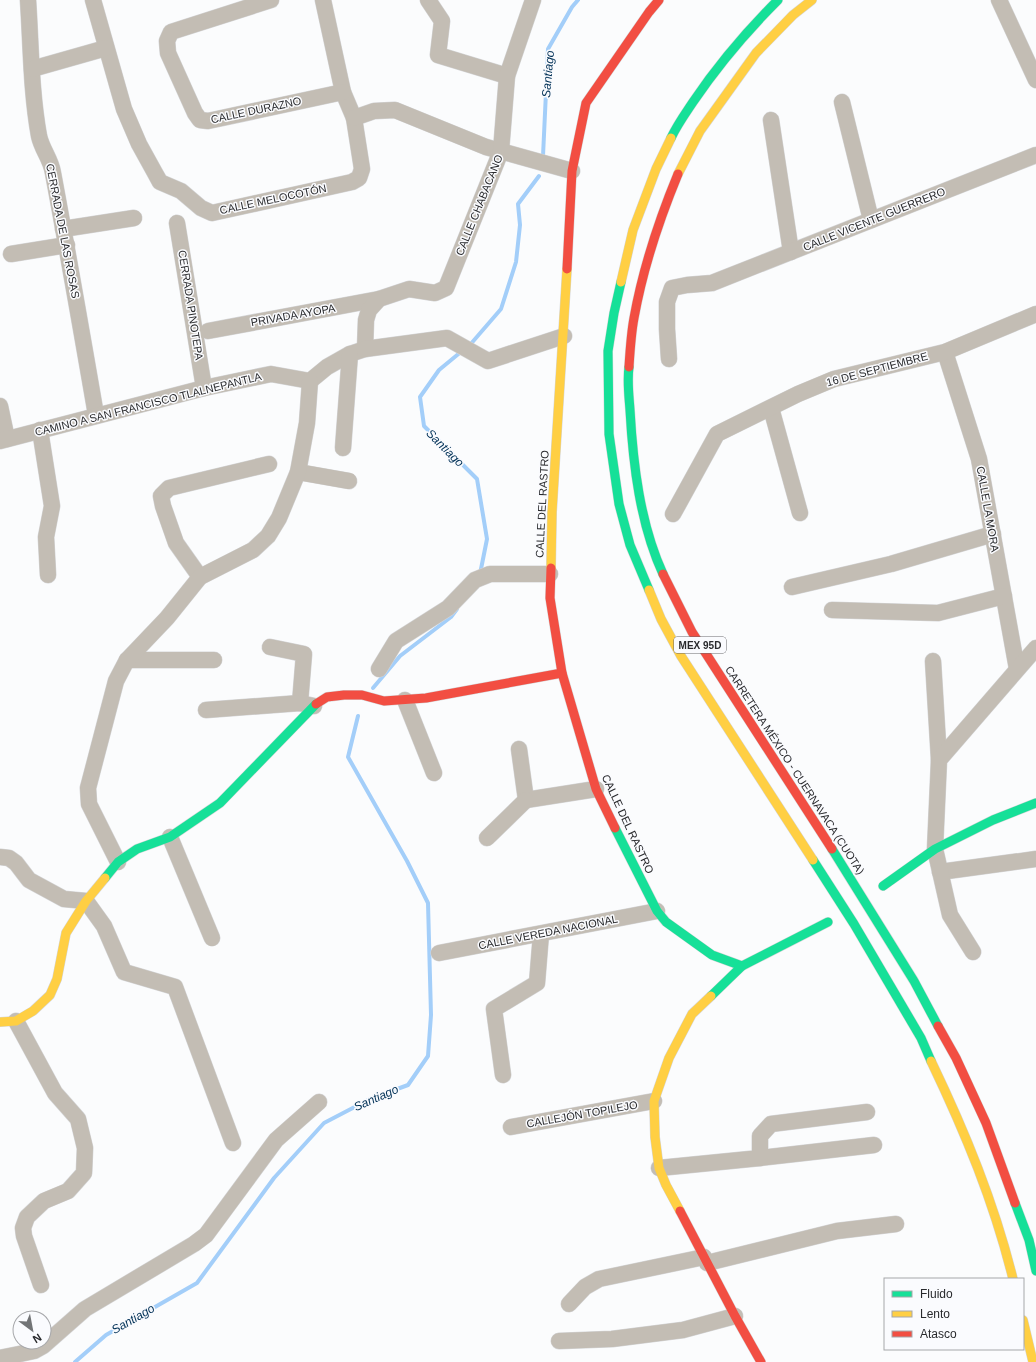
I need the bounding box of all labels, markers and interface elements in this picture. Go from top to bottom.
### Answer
water label: Santiago [539,49,557,98]
street label: CALLE DURAZNO [210,94,303,125]
street label: CALLE CHABACANO [453,152,505,257]
street label: CERRADA DE LAS ROSAS [44,163,82,299]
street label: CALLE MELOCOTÓN [219,182,328,216]
street label: CALLE VICENTE GUERRERO [801,185,947,253]
street label: CERRADA PINOTEPA [176,249,206,361]
street label: PRIVADA AYOPA [250,302,337,328]
street label: 16 DE SEPTIEMBRE [825,350,929,388]
street label: CAMINO A SAN FRANCISCO TLALNEPANTLA [33,370,263,438]
water label: Santiago [423,426,467,470]
street label: CALLE DEL RASTRO [533,449,551,558]
street label: CALLE LA MORA [975,465,1002,553]
road number: MEX 95D [674,637,726,653]
street label: CARRETERA MÉXICO - CUERNAVACA (CUOTA) [723,664,867,876]
street label: CALLE DEL RASTRO [600,773,656,876]
street label: CALLE VEREDA NACIONAL [477,913,619,951]
water label: Santiago [352,1082,401,1114]
street label: CALLEJÓN TOPILEJO [525,1098,639,1130]
legend [884,1278,1024,1350]
text: Fluido [920,1287,953,1301]
water label: Santiago [109,1301,157,1337]
text: Lento [920,1307,950,1321]
north arrow [12,1310,52,1350]
text: Atasco [920,1327,957,1341]
text: N [31,1331,44,1346]

